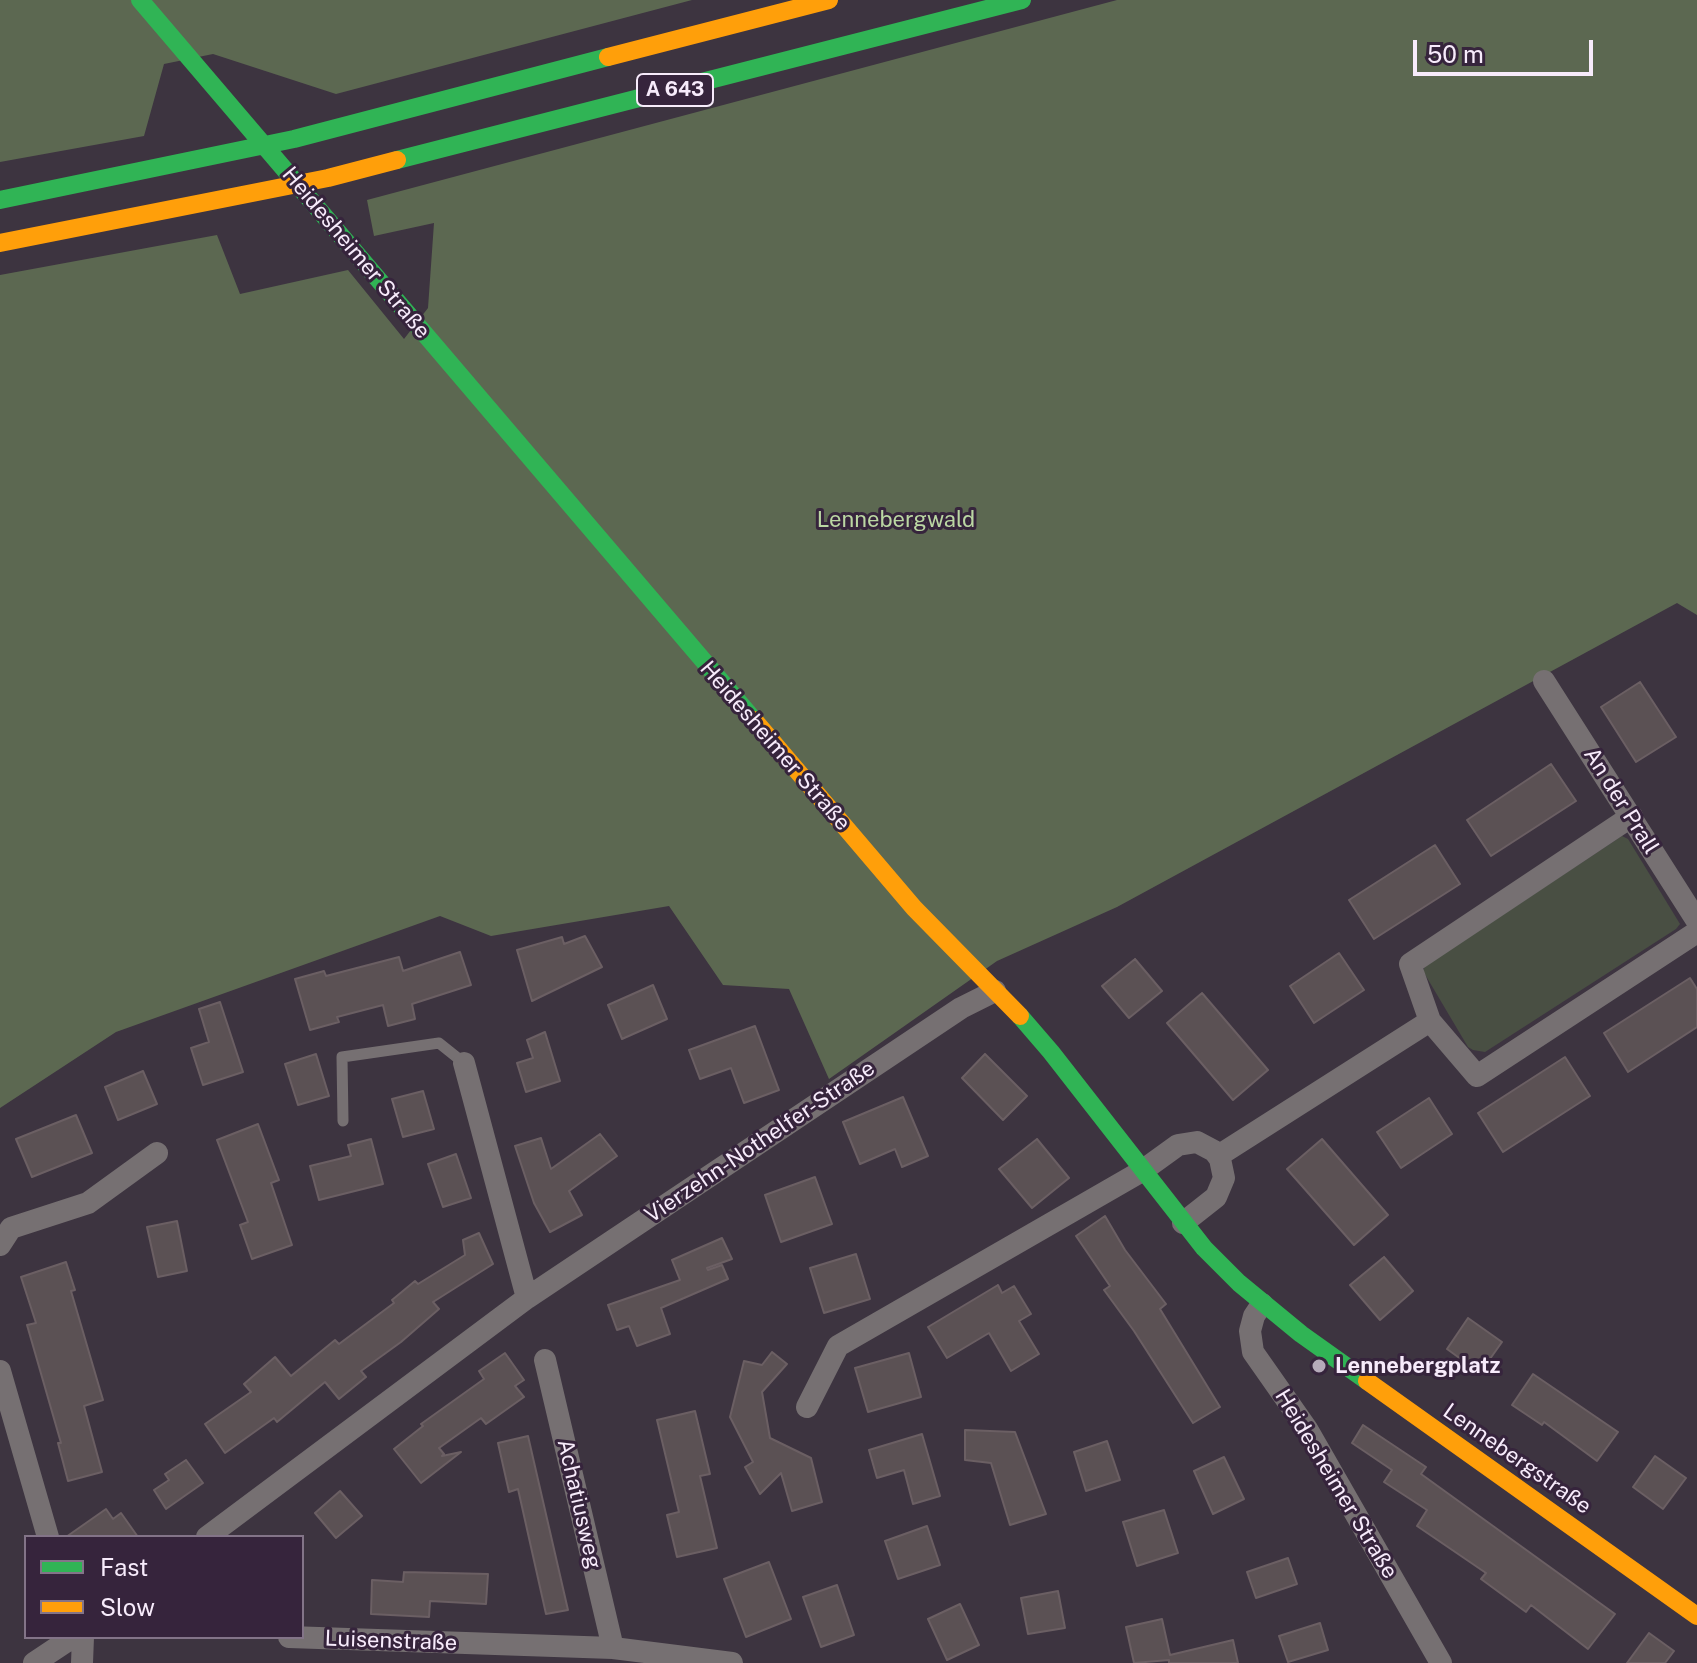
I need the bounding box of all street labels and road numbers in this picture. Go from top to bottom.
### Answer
road number: A 643 [637,74,713,106]
street label: Heidesheimer Straße [276,162,436,344]
street label: Heidesheimer Straße [694,656,856,836]
street label: An der Prall [1578,743,1664,859]
street label: Vierzehn-Nothelfer-Straße [640,1055,880,1229]
street label: Heidesheimer Straße [1269,1385,1403,1583]
street label: Lennebergstraße [1438,1398,1596,1520]
street label: Achatiusweg [551,1437,607,1571]
street label: Luisenstraße [324,1625,458,1657]

